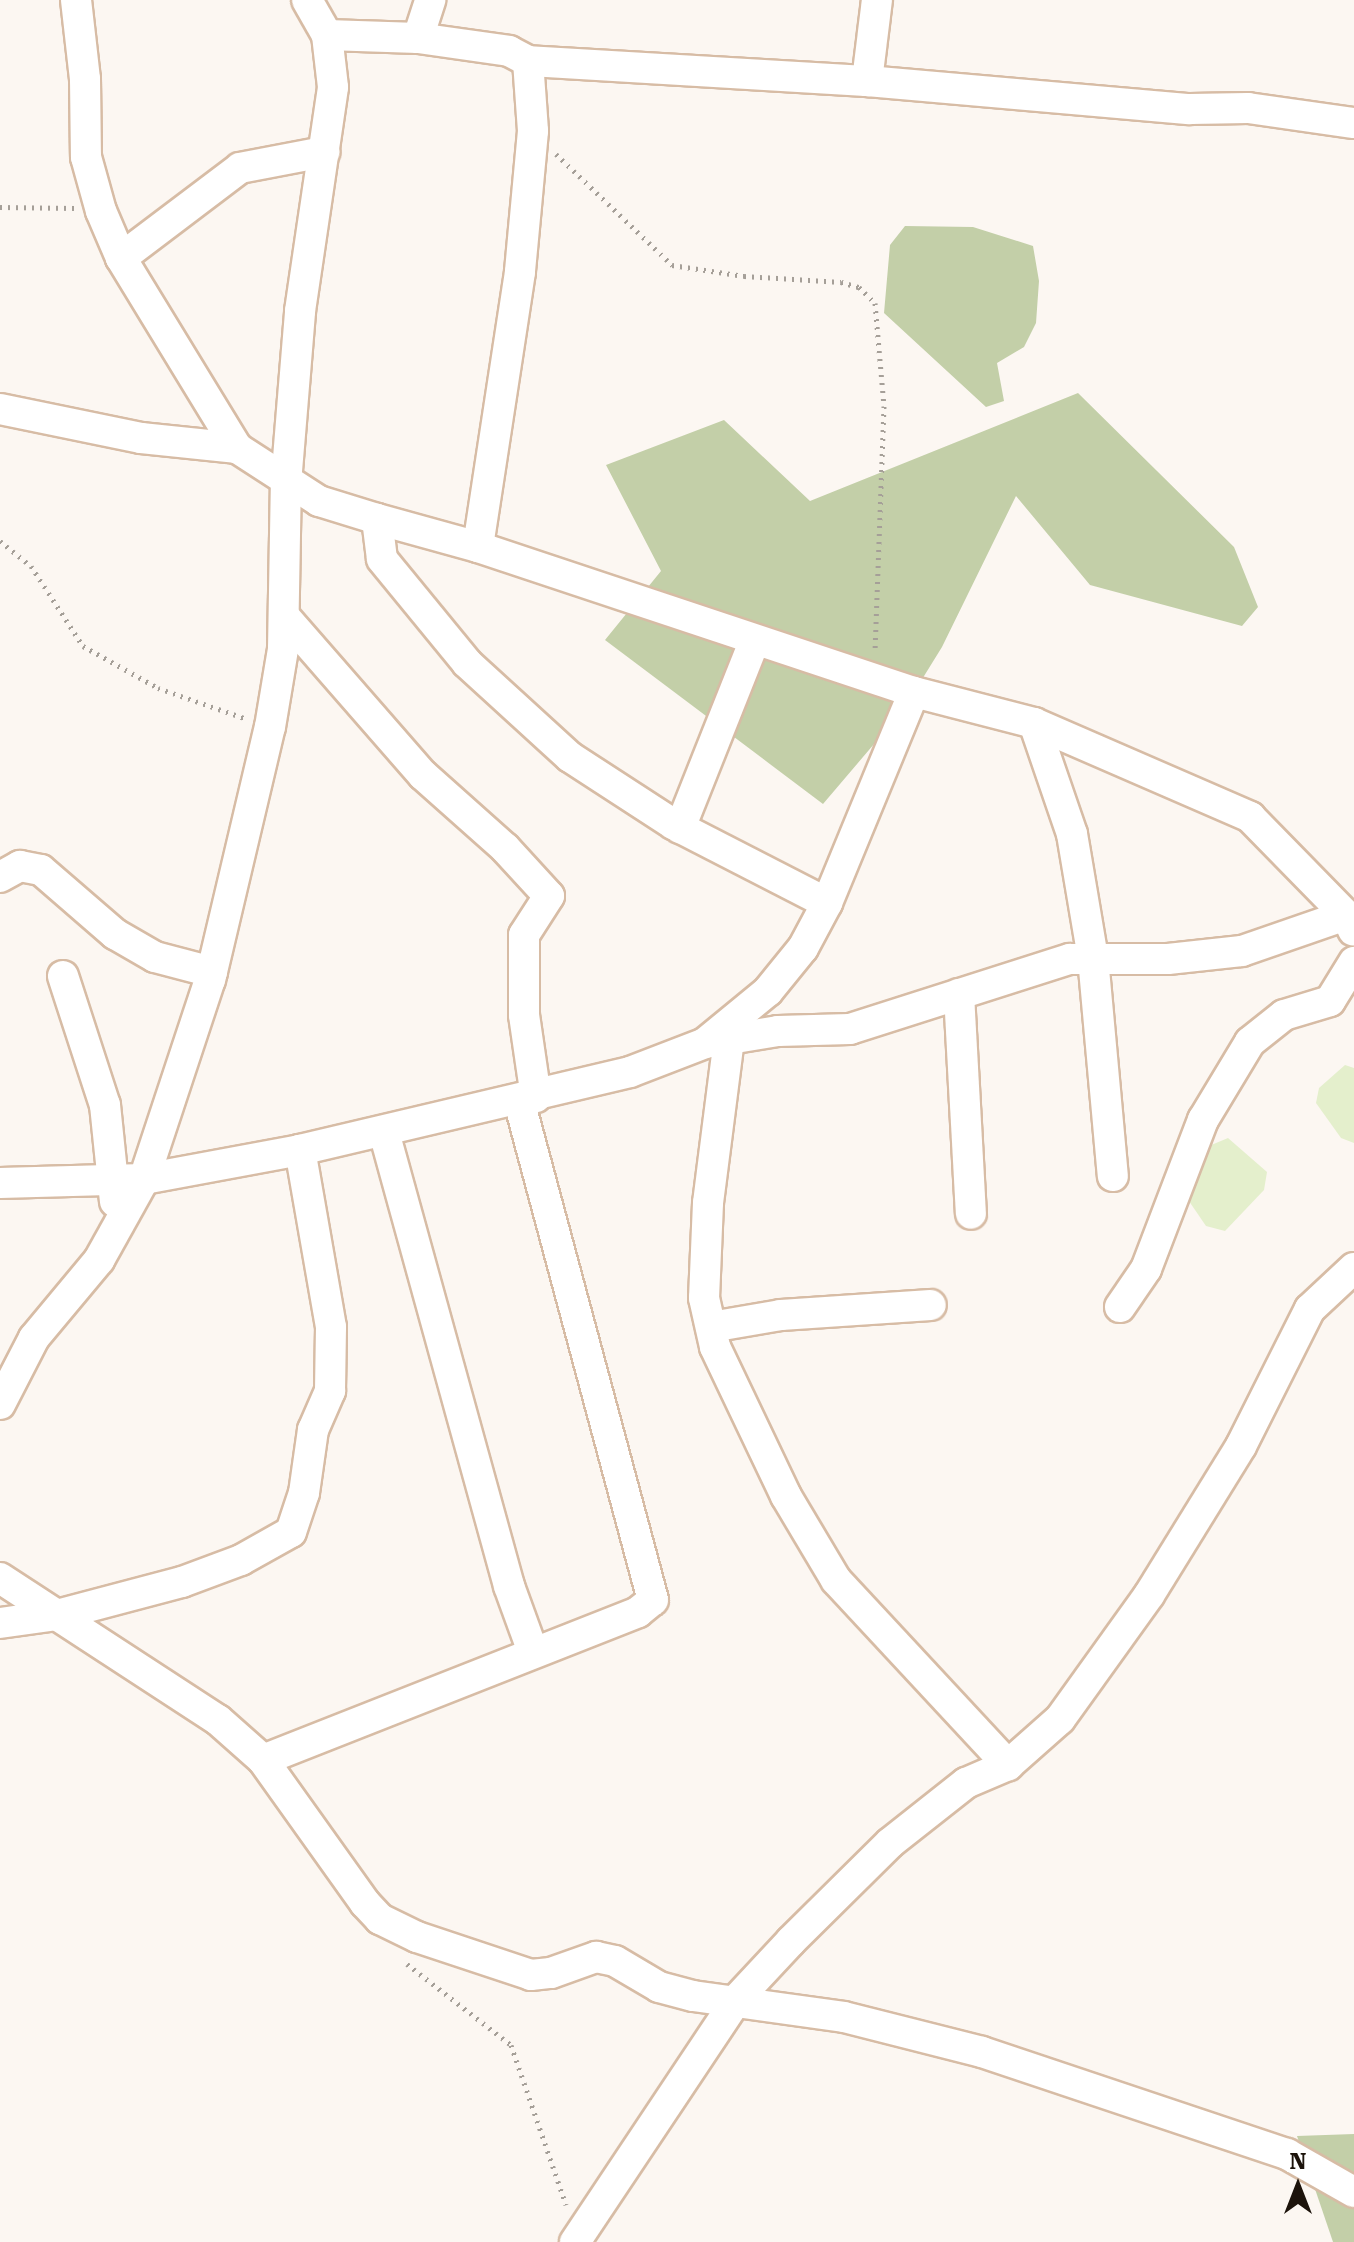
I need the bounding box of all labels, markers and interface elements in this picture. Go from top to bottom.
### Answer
north arrow [1258,2146,1338,2226]
text: N [1290,2149,1306,2174]

